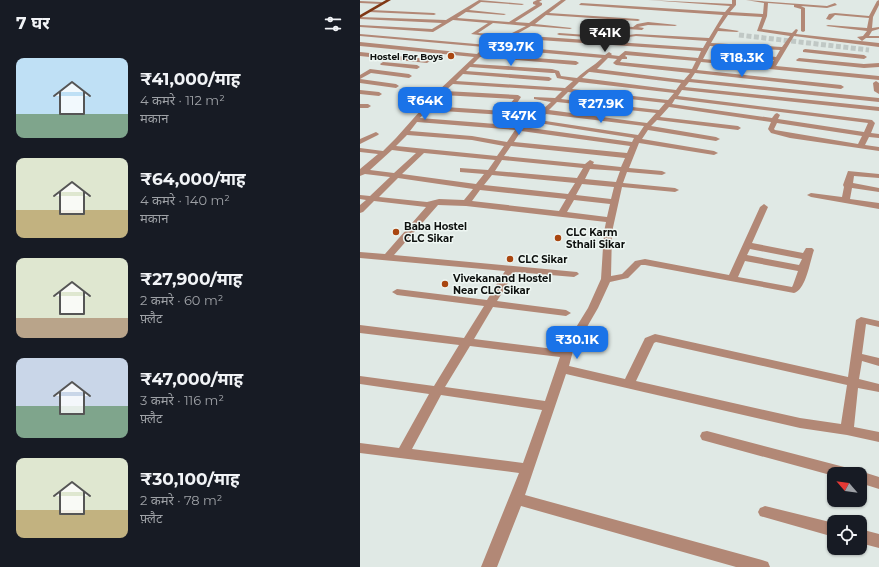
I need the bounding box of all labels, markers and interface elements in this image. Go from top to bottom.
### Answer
text: 7 घर [16,13,50,33]
icon: filters [322,13,344,35]
pin: ₹41K [581,19,629,53]
text: ₹41K [589,24,621,40]
pin: ₹39.7K [478,33,544,67]
text: ₹39.7K [488,38,534,54]
pin: ₹18.3K [709,44,775,78]
text: ₹18.3K [720,49,764,65]
place label: Hostel For Boys [370,51,443,62]
marker: Hostel For Boys [446,51,456,61]
text: ₹41,000/माह [140,69,240,89]
icon: home [48,74,96,122]
pin: ₹64K [401,87,449,121]
pin: ₹27.9K [568,90,634,124]
text: 4 कमरे · 112 m² [140,92,225,108]
text: ₹64K [407,92,443,108]
text: ₹27.9K [578,95,624,111]
pin: ₹47K [495,102,543,136]
text: ₹47K [502,107,536,123]
text: मकान [140,110,168,126]
text: ₹64,000/माह [140,169,246,189]
icon: home [48,174,96,222]
text: 4 कमरे · 140 m² [140,192,230,208]
text: मकान [140,210,168,226]
place label: Baba Hostel CLC Sikar [404,220,467,245]
place label: CLC Karm Sthali Sikar [566,226,626,251]
marker: Baba Hostel CLC Sikar [391,227,401,237]
marker: CLC Karm Sthali Sikar [553,233,563,243]
place label: CLC Sikar [518,253,568,266]
marker: CLC Sikar [505,254,515,264]
text: ₹27,900/माह [140,269,242,289]
place label: Vivekanand Hostel Near CLC Sikar [452,272,551,297]
icon: home [48,274,96,322]
marker: Vivekanand Hostel Near CLC Sikar [440,279,450,289]
text: 2 कमरे · 60 m² [140,292,223,308]
text: फ़्लैट [140,310,163,326]
pin: ₹30.1K [544,326,610,360]
text: ₹30.1K [555,331,599,347]
text: ₹47,000/माह [140,369,243,389]
icon: home [48,374,96,422]
text: 3 कमरे · 116 m² [140,392,224,408]
text: फ़्लैट [140,410,163,426]
north arrow [827,467,867,507]
map controls [827,467,867,555]
text: ₹30,100/माह [140,469,240,489]
icon: home [48,474,96,522]
text: 2 कमरे · 78 m² [140,492,222,508]
text: फ़्लैट [140,510,163,526]
button: locate [827,515,867,555]

